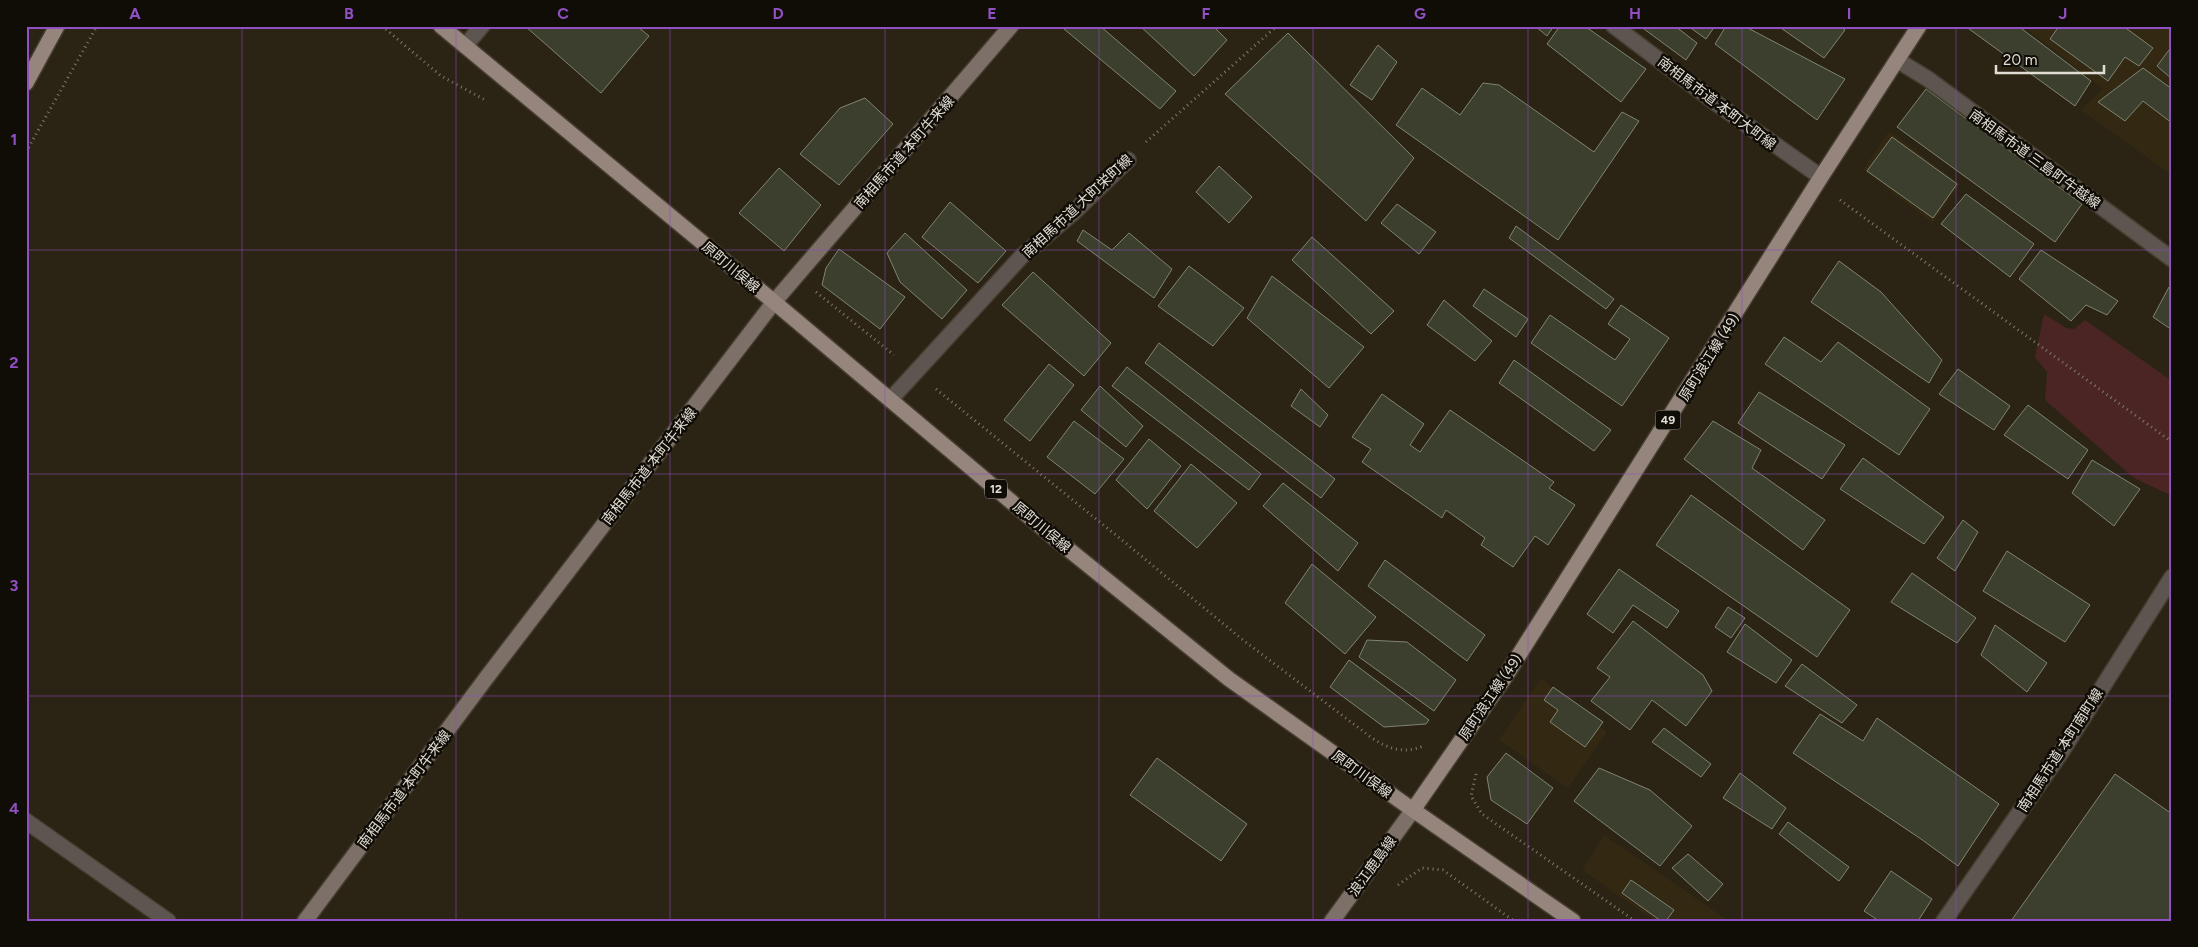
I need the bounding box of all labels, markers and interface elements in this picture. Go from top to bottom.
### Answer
text: A [129,4,141,23]
text: B [344,4,354,23]
text: C [557,4,569,23]
text: D [772,4,784,23]
text: E [987,4,997,23]
text: F [1202,4,1211,23]
text: G [1414,4,1426,23]
text: H [1629,4,1641,23]
text: I [1847,4,1851,23]
text: J [2059,4,2067,23]
scale bar [1996,42,2103,74]
text: 20 m [2003,51,2037,69]
street label: 南相馬市道 本町大町線 [1654,53,1779,153]
street label: 南相馬市道 本町牛来線 [851,93,958,212]
street label: 南相馬市道 三島町牛越線 [1966,106,2103,213]
text: 1 [11,130,17,149]
street label: 南相馬市道 大町栄町線 [1019,151,1136,262]
street label: 原町川俣線 [698,238,763,296]
street label: 原町浪江線 (49) [1676,310,1743,404]
text: 2 [9,353,19,372]
street label: 南相馬市道 本町牛来線 [599,405,700,528]
road number: 49 [1656,410,1680,430]
road number: 12 [985,479,1007,498]
street label: 原町川俣線 [1009,498,1074,556]
text: 3 [10,576,19,595]
street label: 原町浪江線 (49) [1455,651,1525,743]
street label: 南相馬市道 本町南町線 [2014,685,2107,815]
street label: 南相馬市道 本町牛来線 [354,727,454,852]
street label: 原町川俣線 [1328,747,1395,802]
text: 4 [9,799,19,818]
street label: 浪江鹿島線 [1345,833,1400,900]

